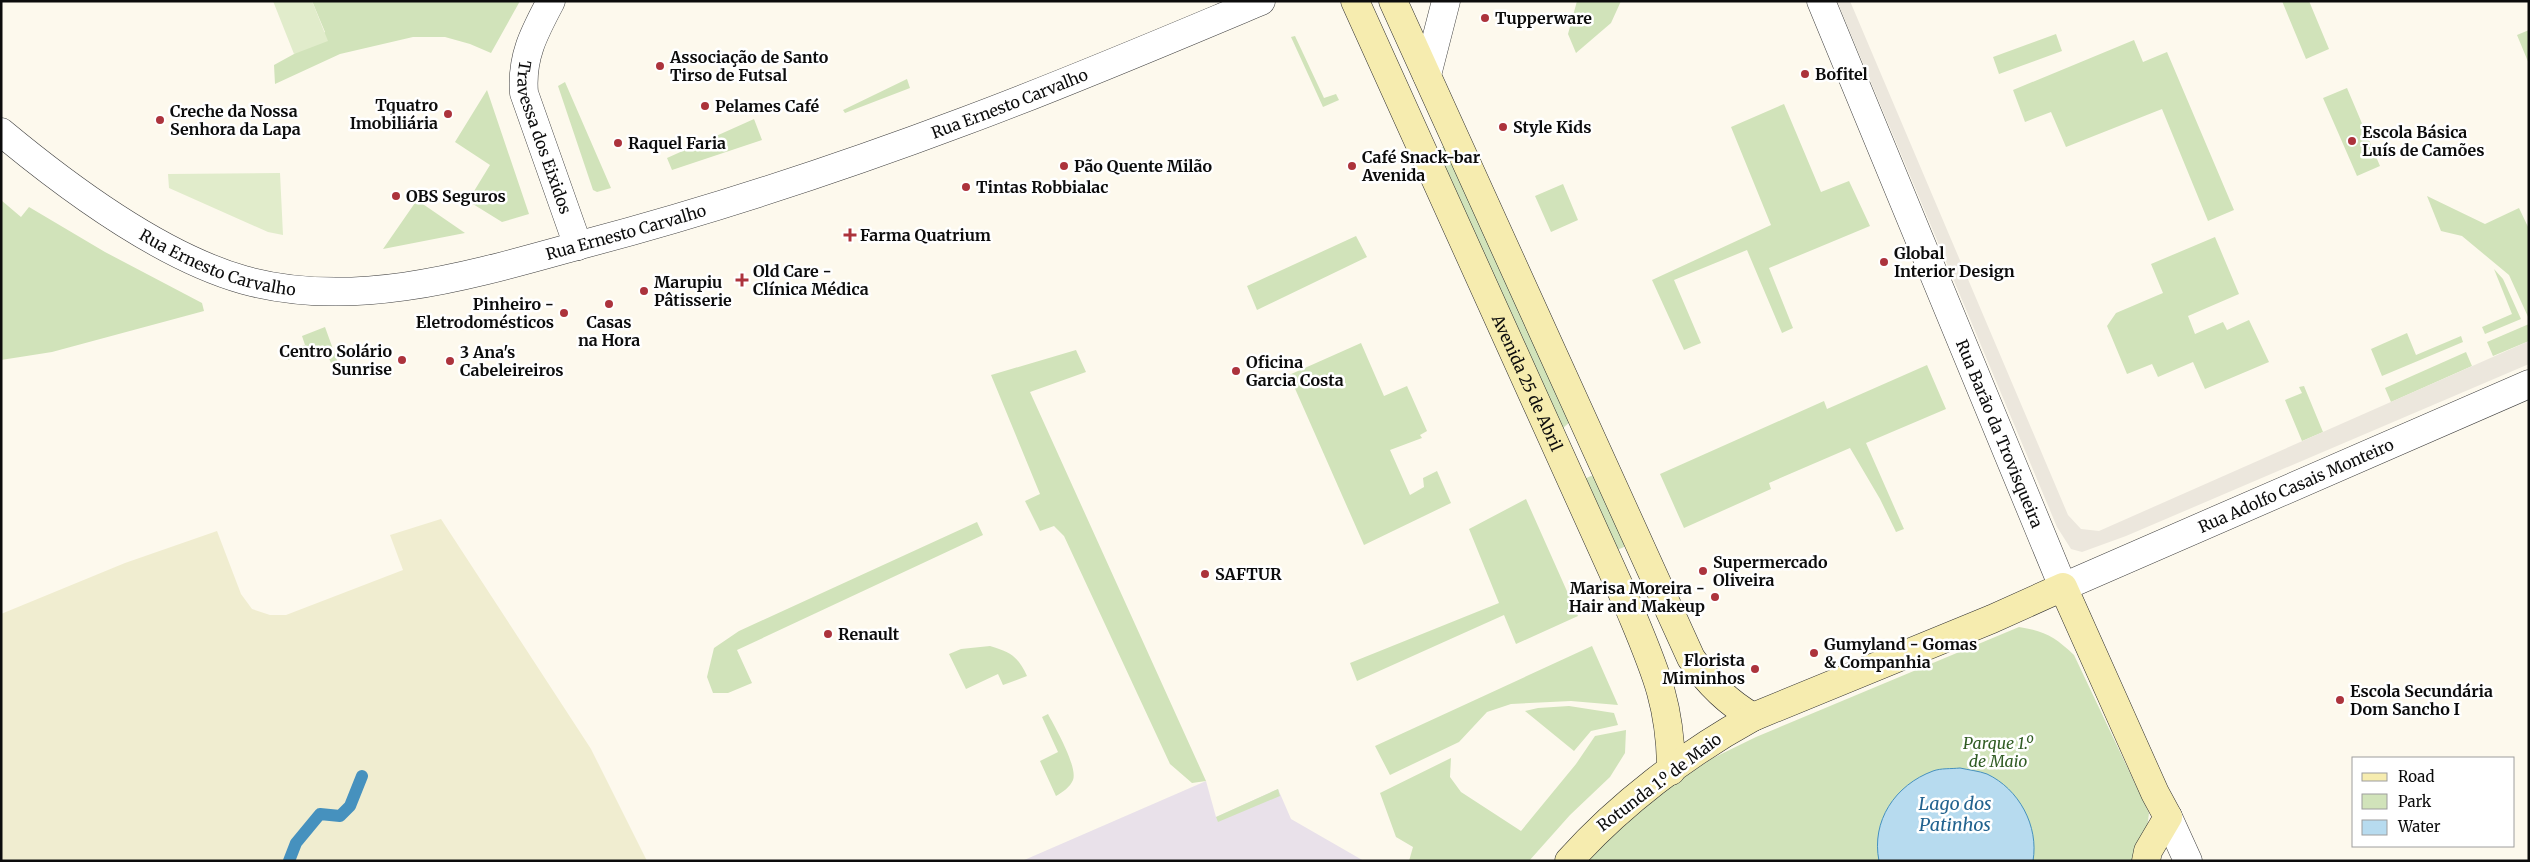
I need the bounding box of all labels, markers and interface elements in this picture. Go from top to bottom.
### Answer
place label: Tupperware [1495,8,1592,28]
marker: Tupperware [1479,12,1491,24]
place label: Associação de Santo Tirso de Futsal [669,47,829,85]
street label: Travessa dos Eixidos [514,59,576,217]
marker: Associação de Santo Tirso de Futsal [654,60,666,72]
street label: Rua Ernesto Carvalho [929,64,1091,143]
place label: Bofitel [1815,64,1868,84]
marker: Bofitel [1799,68,1811,80]
place label: Tquatro Imobiliária [350,95,438,133]
place label: Pelames Café [715,96,820,116]
marker: Pelames Café [699,100,711,112]
place label: Creche da Nossa Senhora da Lapa [170,101,301,139]
marker: Tquatro Imobiliária [442,108,454,120]
marker: Creche da Nossa Senhora da Lapa [154,114,166,126]
place label: Style Kids [1513,117,1591,137]
marker: Style Kids [1497,121,1509,133]
place label: Escola Básica Luís de Camões [2362,122,2485,160]
place label: Raquel Faria [628,133,726,153]
marker: Escola Básica Luís de Camões [2346,135,2358,147]
marker: Raquel Faria [612,137,624,149]
place label: Café Snack-bar Avenida [1361,147,1481,185]
place label: Pão Quente Milão [1074,156,1213,176]
marker: Pão Quente Milão [1058,160,1070,172]
marker: Café Snack-bar Avenida [1346,160,1358,172]
place label: Tintas Robbialac [976,177,1108,197]
marker: Tintas Robbialac [960,181,972,193]
place label: OBS Seguros [406,186,506,206]
marker: OBS Seguros [390,190,402,202]
street label: Rua Ernesto Carvalho [543,200,708,264]
street label: Rua Ernesto Carvalho [136,225,297,300]
place label: Farma Quatrium [860,225,991,245]
marker: Farma Quatrium [844,229,856,241]
place label: Global Interior Design [1894,243,2015,281]
marker: Global Interior Design [1878,256,1890,268]
place label: Old Care - Clínica Médica [753,261,869,299]
place label: Marupiu Pâtisserie [654,272,732,310]
marker: Old Care - Clínica Médica [735,273,749,287]
marker: Marupiu Pâtisserie [638,285,650,297]
place label: Pinheiro - Eletrodomésticos [416,294,554,332]
marker: Casas na Hora [603,298,615,310]
marker: Pinheiro - Eletrodomésticos [558,307,570,319]
street label: Avenida 25 de Abril [1488,311,1567,454]
place label: Casas na Hora [578,312,640,350]
street label: Rua Barão da Trovisqueira [1952,336,2048,531]
place label: Centro Solário Sunrise [280,341,392,379]
place label: 3 Ana's Cabeleireiros [460,342,563,380]
place label: Oficina Garcia Costa [1246,352,1344,390]
marker: Centro Solário Sunrise [396,354,408,366]
marker: 3 Ana's Cabeleireiros [444,355,456,367]
marker: Oficina Garcia Costa [1230,365,1242,377]
street label: Rua Adolfo Casais Monteiro [2195,434,2397,537]
place label: Supermercado Oliveira [1713,552,1828,590]
place label: SAFTUR [1215,564,1282,584]
marker: Supermercado Oliveira [1697,565,1709,577]
marker: SAFTUR [1199,568,1211,580]
place label: Marisa Moreira - Hair and Makeup [1569,578,1705,616]
marker: Marisa Moreira - Hair and Makeup [1709,591,1721,603]
place label: Renault [838,624,900,644]
marker: Renault [822,628,834,640]
place label: Gumyland - Gomas & Companhia [1824,634,1977,672]
marker: Gumyland - Gomas & Companhia [1808,647,1820,659]
place label: Florista Miminhos [1663,650,1745,688]
marker: Florista Miminhos [1749,663,1761,675]
place label: Escola Secundária Dom Sancho I [2350,681,2493,719]
marker: Escola Secundária Dom Sancho I [2334,694,2346,706]
street label: Rotunda 1.º de Maio [1593,729,1725,835]
park label: Parque 1.º de Maio [1963,733,2034,771]
legend [2352,757,2515,847]
text: Road [2398,767,2434,786]
water label: Lago dos Patinhos [1918,792,1992,836]
text: Park [2398,792,2432,811]
text: Water [2397,817,2441,836]

